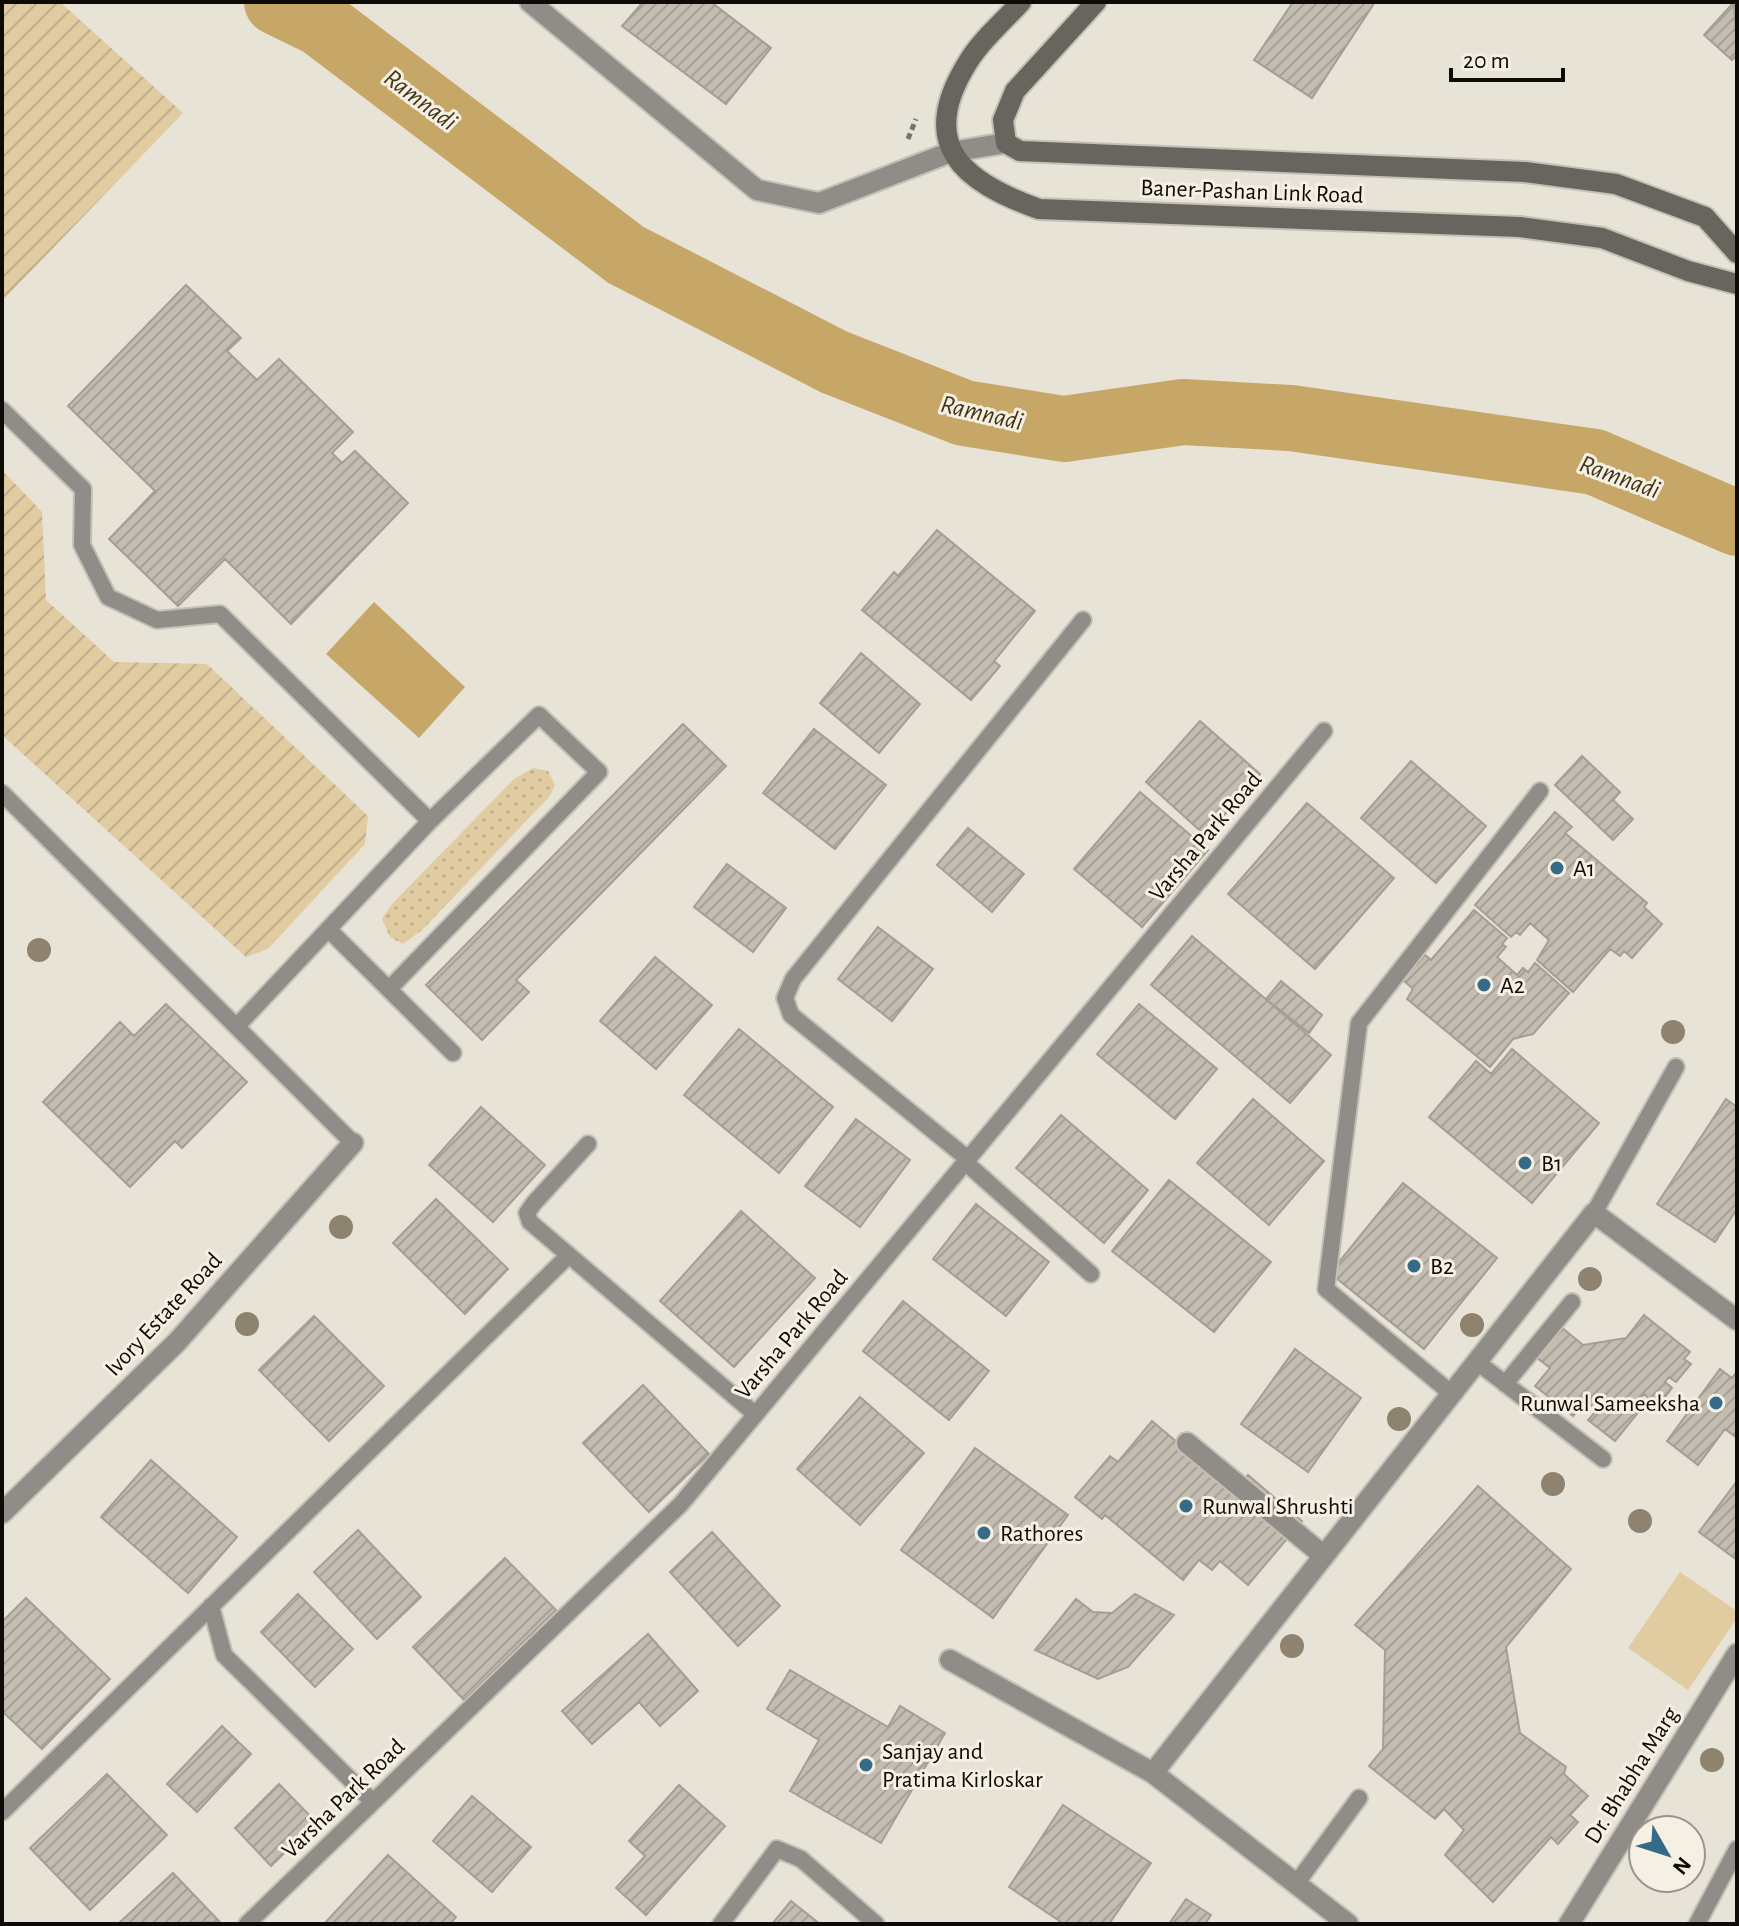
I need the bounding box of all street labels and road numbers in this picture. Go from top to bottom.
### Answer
street label: Baner-Pashan Link Road [1140,176,1364,208]
street label: Varsha Park Road [1145,768,1267,906]
street label: Ivory Estate Road [101,1249,227,1381]
street label: Varsha Park Road [731,1266,853,1404]
street label: Dr. Bhabha Marg [1580,1703,1684,1848]
street label: Varsha Park Road [278,1734,410,1863]

